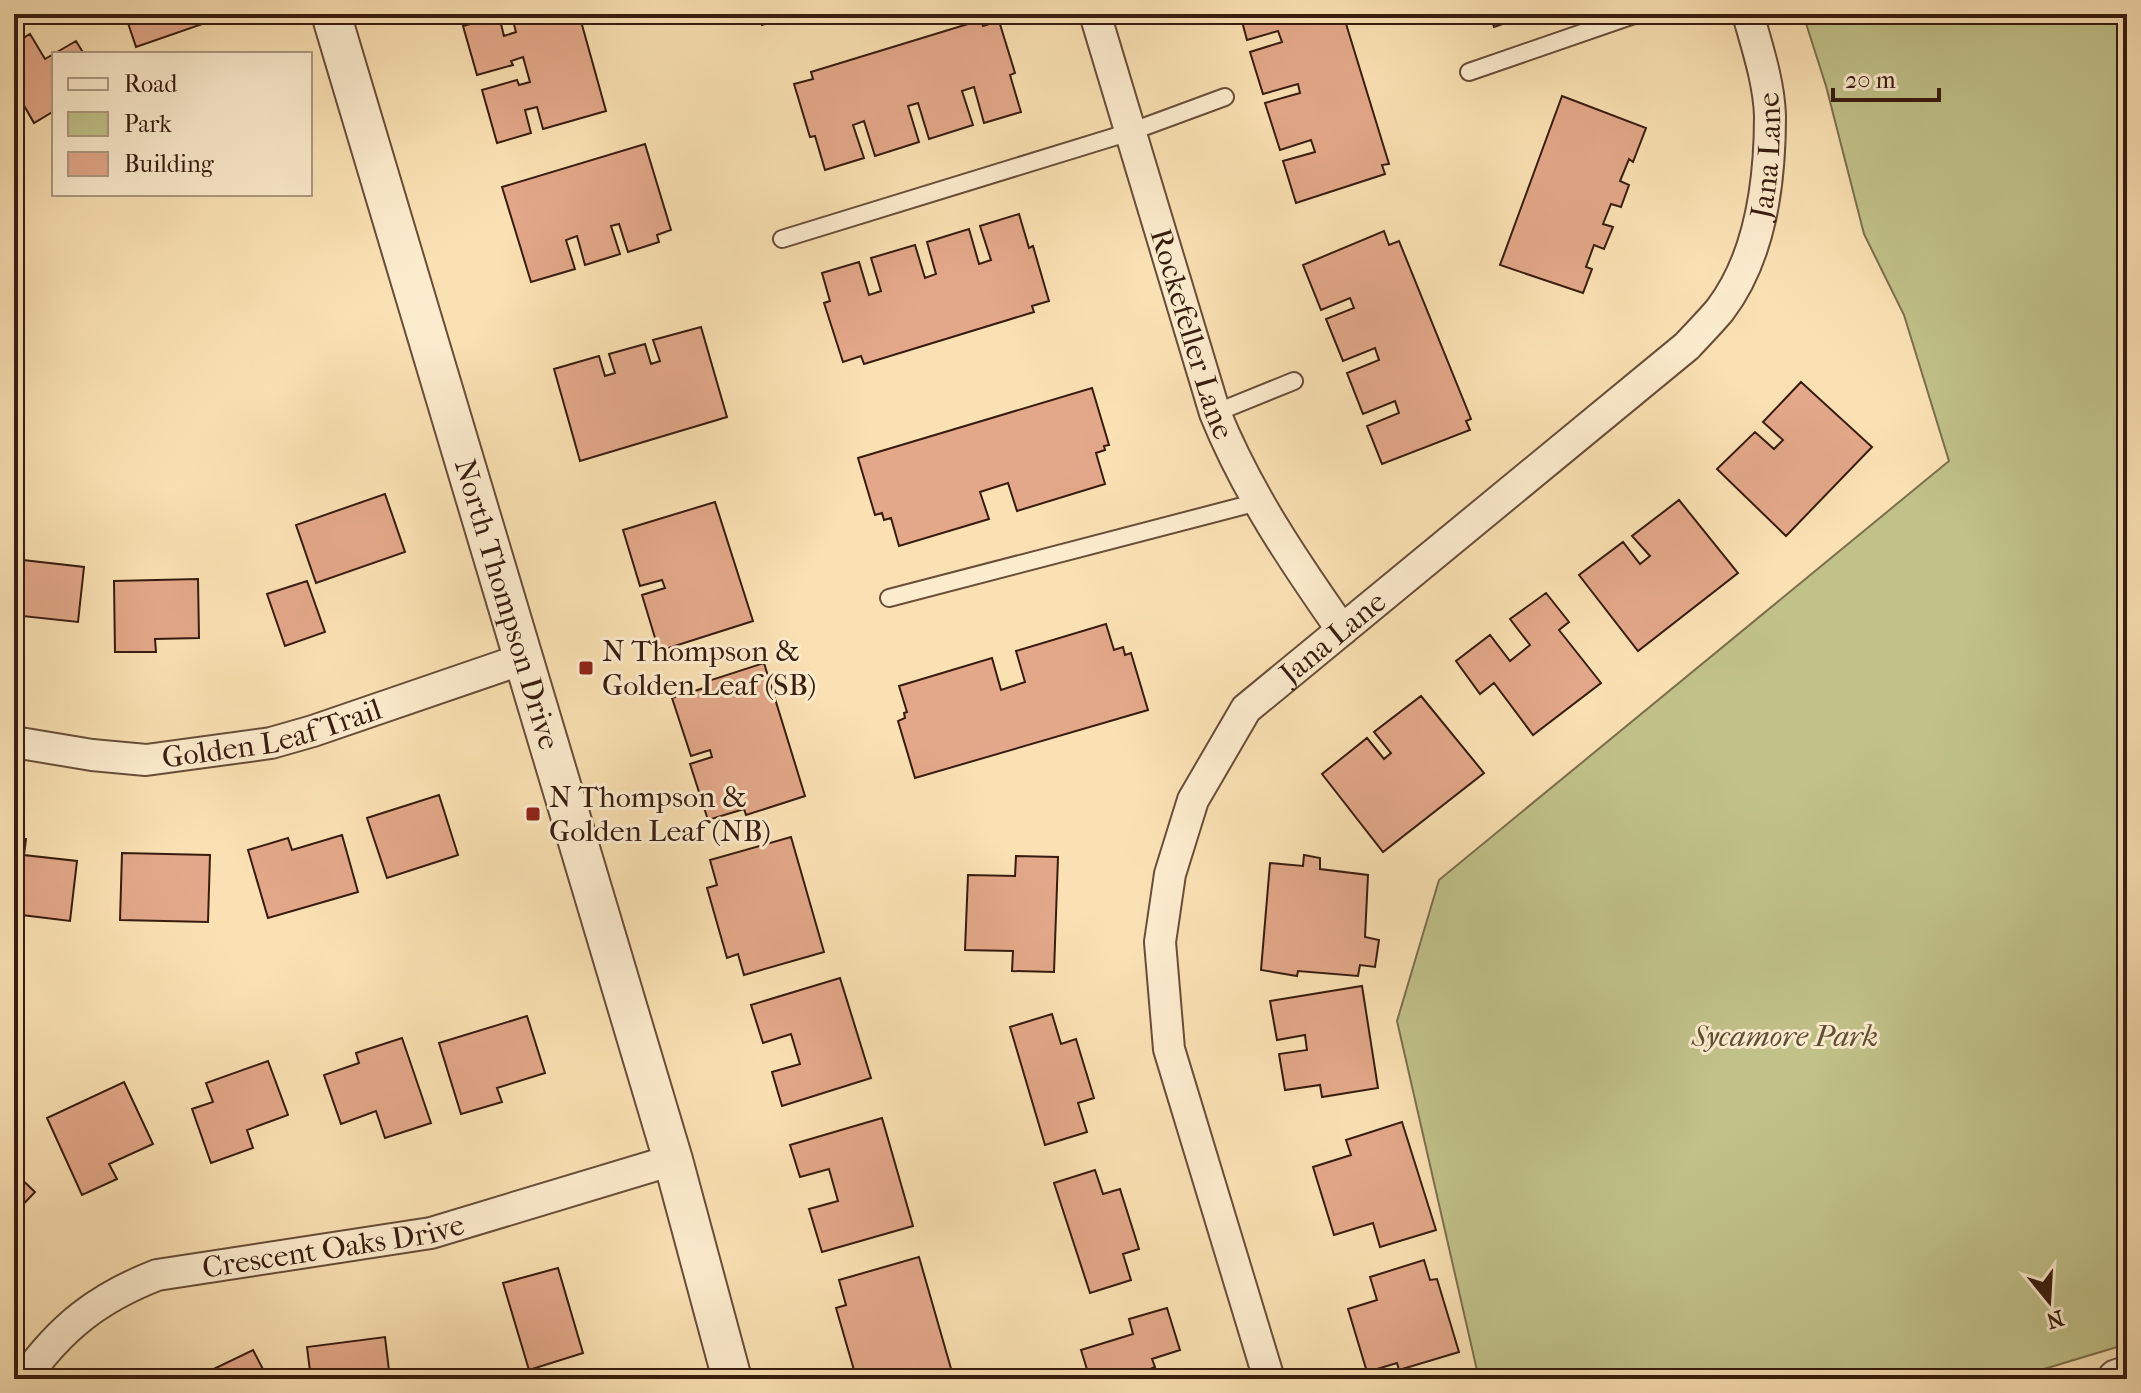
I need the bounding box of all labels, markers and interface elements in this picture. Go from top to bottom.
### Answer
legend [52,52,312,196]
scale bar [1833,52,1939,102]
text: 20 m [1845,66,1896,94]
text: Road [124,70,178,98]
street label: Jana Lane [1743,90,1788,224]
text: Park [124,110,172,138]
text: Building [124,150,215,178]
street label: Rockefeller Lane [1143,224,1241,445]
street label: North Thompson Drive [447,455,567,754]
street label: Jana Lane [1272,584,1393,693]
place label: N Thompson & Golden Leaf (SB) [602,634,816,703]
marker: N Thompson & Golden Leaf (SB) [577,659,595,677]
street label: Golden Leaf Trail [160,692,386,776]
place label: N Thompson & Golden Leaf (NB) [549,780,771,849]
marker: N Thompson & Golden Leaf (NB) [524,805,542,823]
park label: Sycamore Park [1691,1019,1878,1054]
street label: Crescent Oaks Drive [200,1207,469,1286]
north arrow [2009,1261,2089,1341]
text: N [2043,1304,2067,1334]

